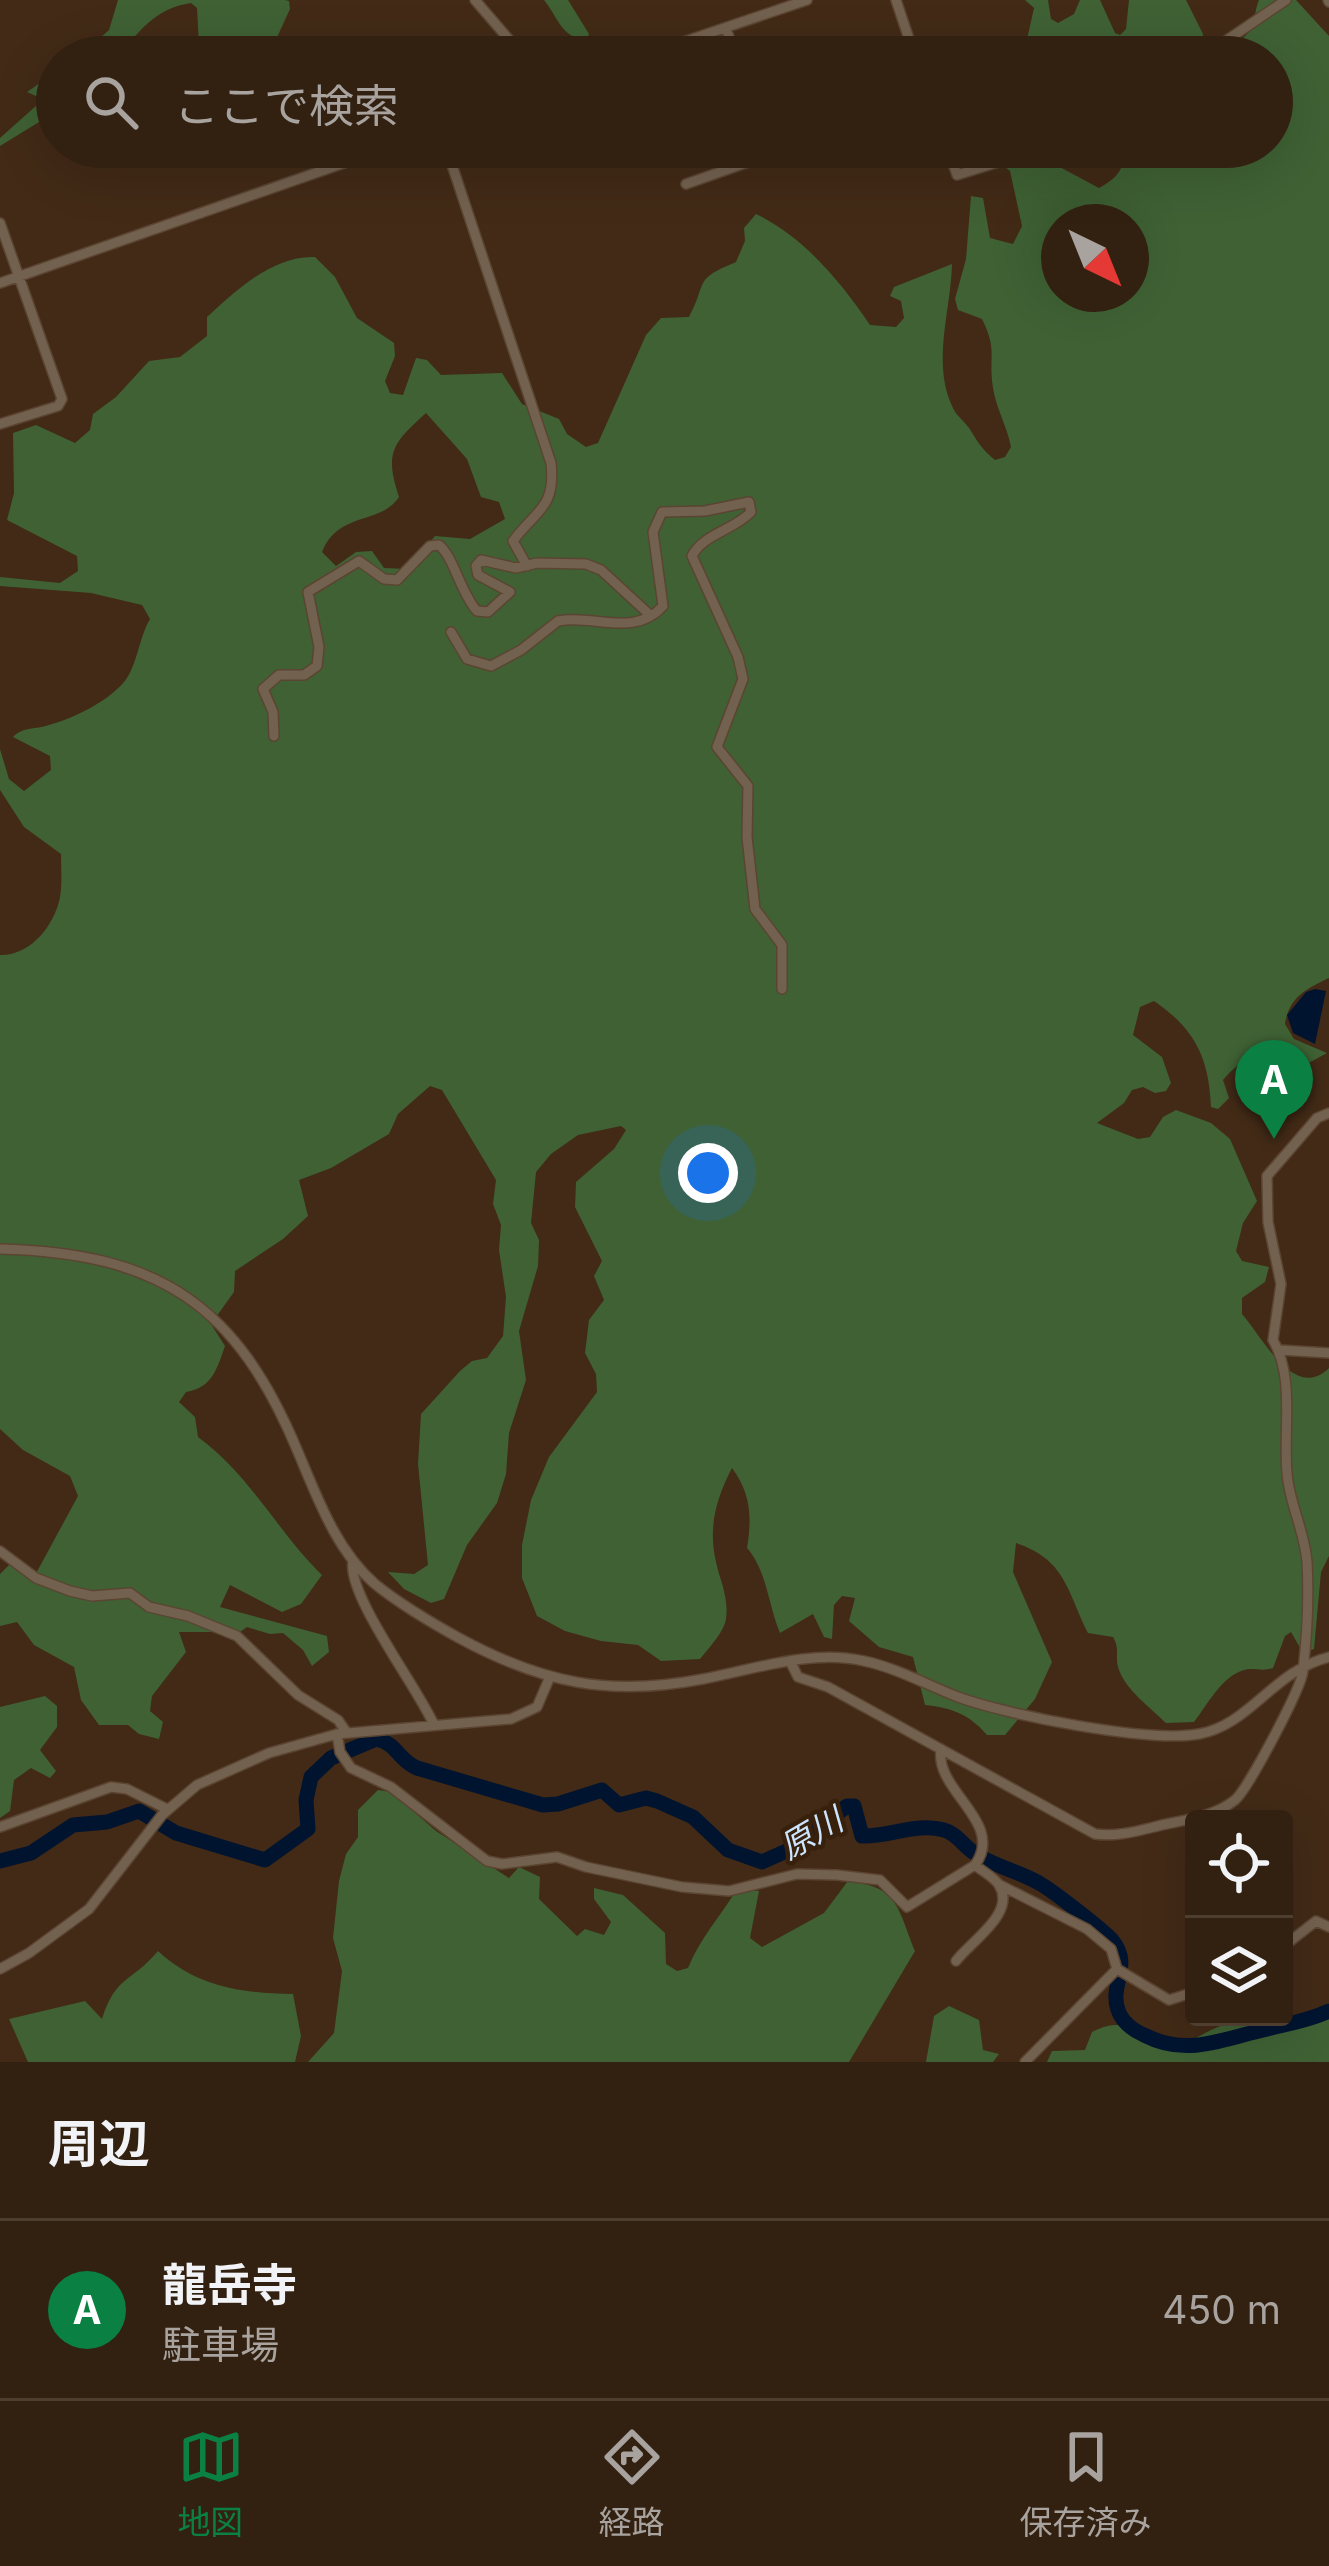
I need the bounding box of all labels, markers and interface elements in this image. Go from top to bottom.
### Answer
search box [36,36,1293,168]
icon: search [78,69,144,135]
text: ここで検索 [174,78,399,133]
north arrow [1041,204,1149,312]
pin: A [1235,1040,1313,1139]
your location [678,1143,738,1203]
water label: 原川 [772,1798,852,1867]
map controls [1185,1810,1293,2026]
button: locate [1185,1810,1293,1918]
button: layers [1185,1918,1293,2026]
text: 周辺 [48,2113,150,2174]
text: 龍岳寺 [162,2257,297,2312]
text: A [72,2286,102,2333]
text: 450 m [1162,2286,1281,2333]
text: 駐車場 [162,2321,279,2368]
tab: 地図 [178,2424,244,2544]
tab: 経路 [599,2424,665,2544]
tab: 保存済み [1020,2424,1152,2544]

